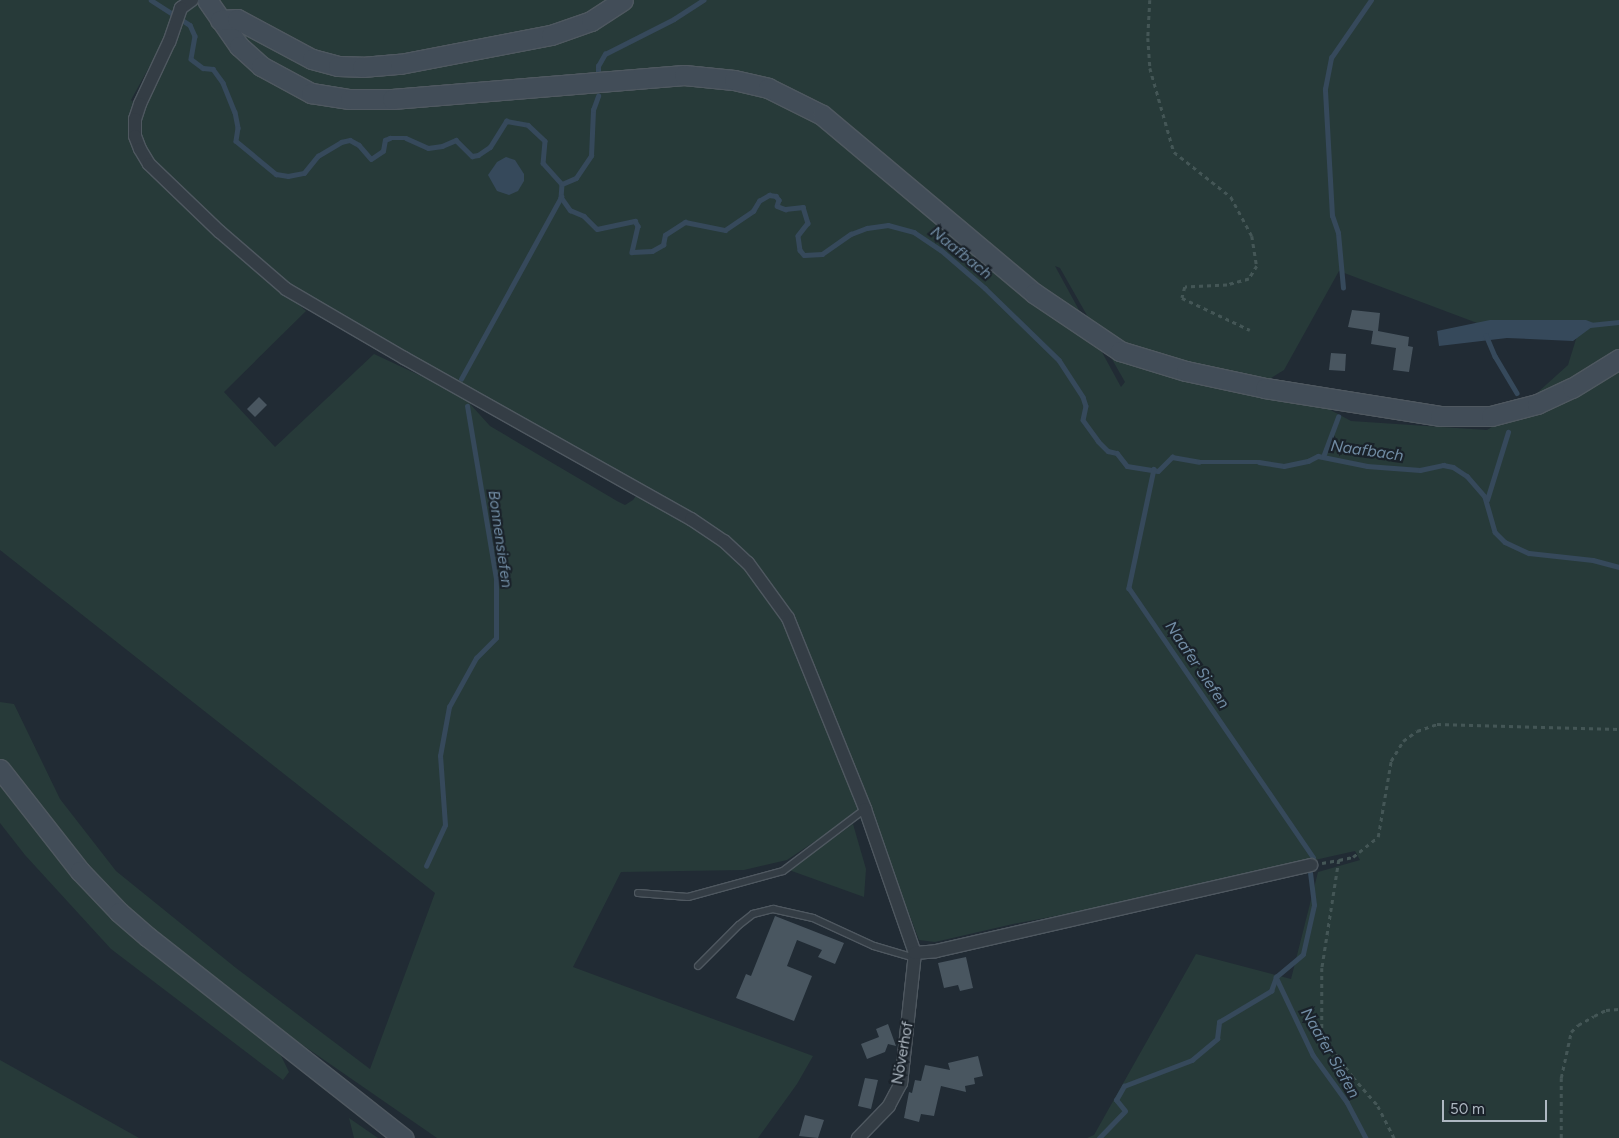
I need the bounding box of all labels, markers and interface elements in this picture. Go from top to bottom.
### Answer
water label: Naafbach [926,222,996,284]
water label: Naafbach [1329,436,1405,466]
water label: Bonnensiefen [484,489,516,589]
water label: Naafer Siefen [1161,618,1233,712]
water label: Naafer Siefen [1296,1004,1364,1102]
street label: Növerhof [889,1020,917,1086]
scale bar [1444,1090,1549,1122]
text: 50 m [1450,1100,1485,1118]

